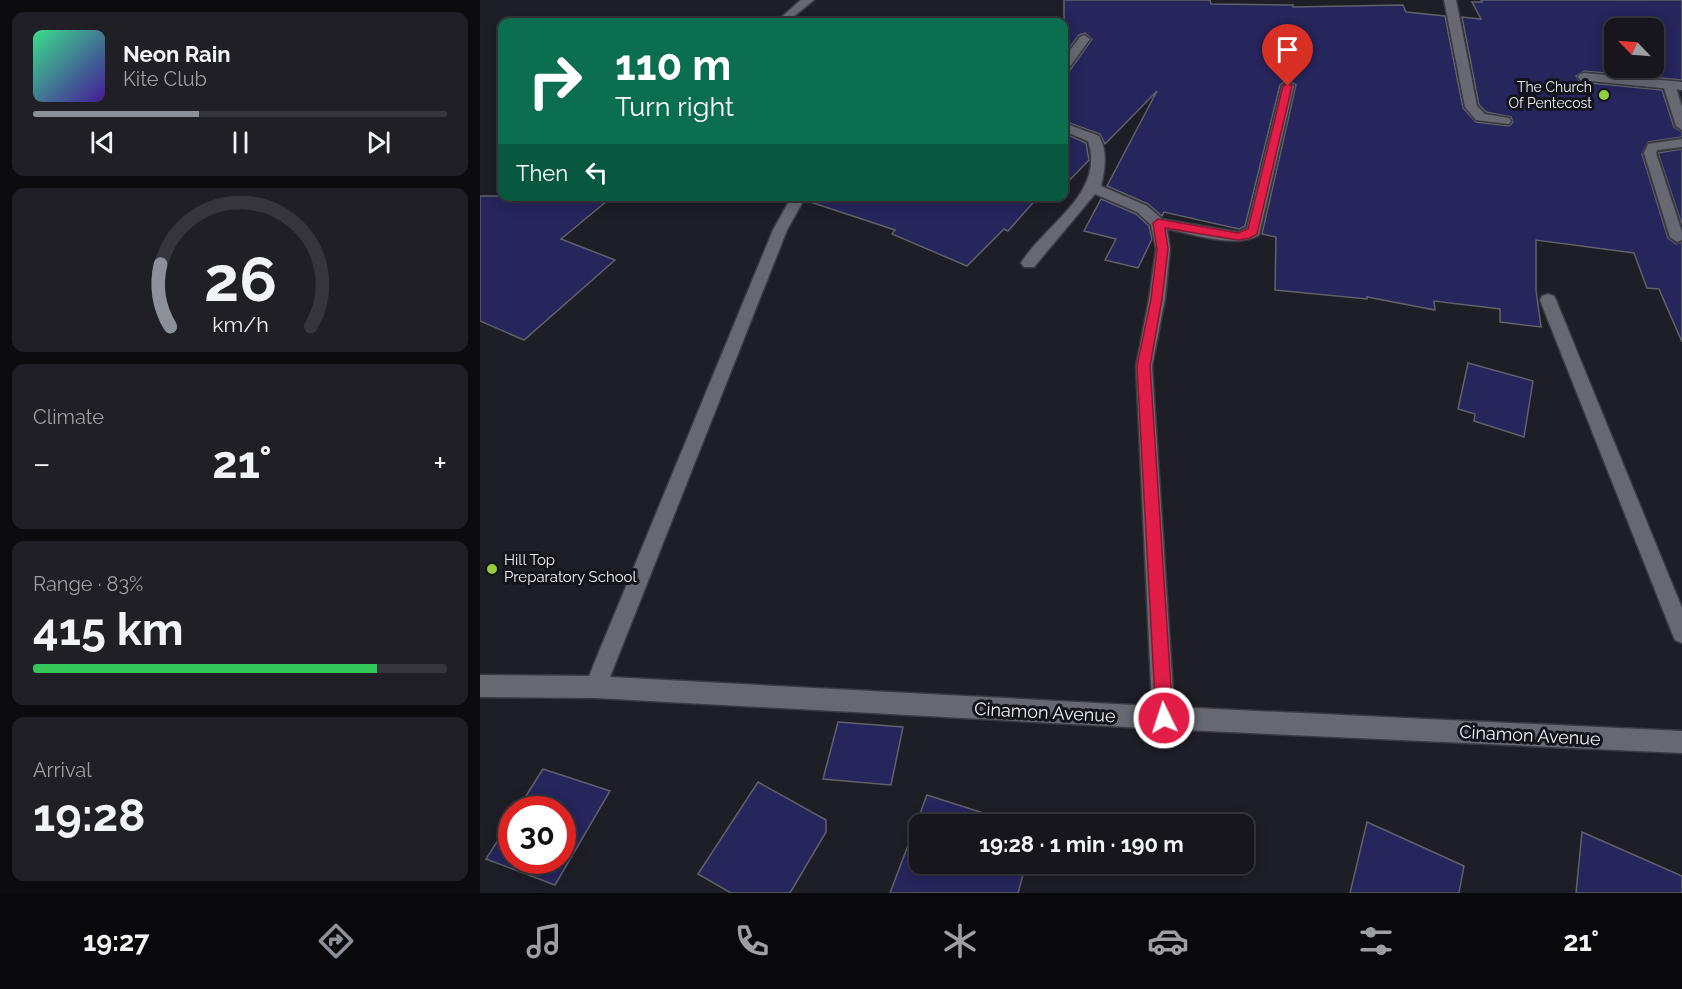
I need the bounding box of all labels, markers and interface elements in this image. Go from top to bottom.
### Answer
north arrow [1604,18,1664,78]
map controls [1604,18,1664,78]
pin [1262,24,1313,86]
icon: arrive [1271,33,1304,66]
text: Neon Rain [123,41,231,67]
text: 110 m [615,41,731,90]
icon: right [516,42,594,120]
text: Kite Club [123,67,207,91]
place label: The Church Of Pentecost [1509,79,1592,111]
marker: The Church Of Pentecost [1597,88,1611,102]
text: Turn right [615,91,734,122]
icon: previous [86,126,119,159]
icon: pause [224,126,257,159]
icon: next [362,126,395,159]
icon: left [580,156,613,189]
text: Then [516,160,568,186]
text: 26 [203,242,277,316]
text: km/h [212,313,268,338]
text: Climate [33,405,104,429]
text: 21° [212,436,272,489]
text: − [33,444,51,483]
text: + [433,444,447,483]
place label: Hill Top Preparatory School [504,551,638,586]
marker: Hill Top Preparatory School [485,562,499,576]
text: Range · 83% [33,572,143,596]
text: 415 km [33,603,184,656]
position arrow [1132,686,1196,750]
street label: Cinamon Avenue [974,698,1117,726]
street label: Cinamon Avenue [1459,721,1602,749]
text: Arrival [33,758,92,782]
text: 19:28 [33,789,145,842]
speed limit sign: 30 [498,796,576,874]
text: 19:28 · 1 min · 190 m [979,831,1184,857]
icon: directions [315,920,357,962]
icon: music [523,920,565,962]
icon: phone [731,920,773,962]
icon: climate [939,920,981,962]
icon: car [1147,920,1189,962]
icon: filters [1355,920,1397,962]
text: 19:27 [83,926,149,957]
text: 21° [1563,926,1599,957]

